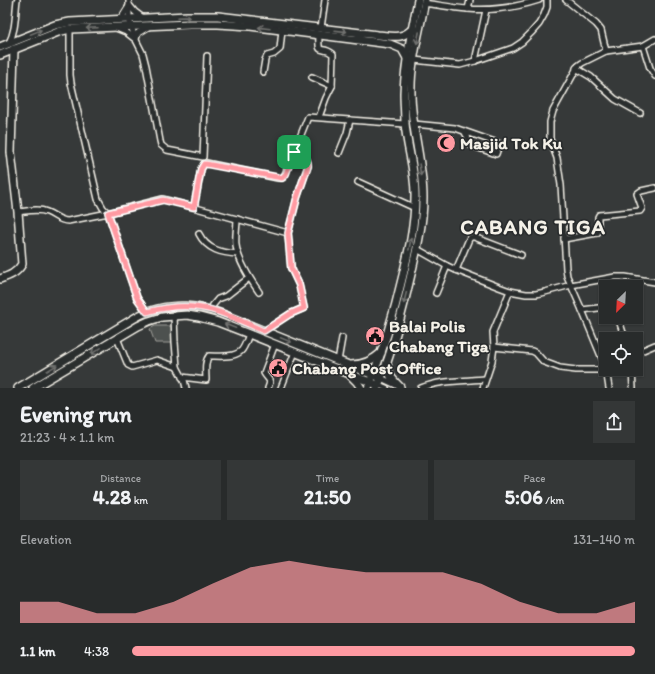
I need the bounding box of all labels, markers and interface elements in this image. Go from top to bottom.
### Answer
one-way arrow [177,13,190,20]
one-way arrow [258,24,271,32]
one-way arrow [86,25,99,32]
one-way arrow [334,27,347,35]
one-way arrow [30,28,42,36]
one-way arrow [414,31,422,44]
mosque icon: Masjid Tok Ku [435,132,457,154]
place label: Masjid Tok Ku [460,133,563,154]
pin [277,135,311,169]
icon: arrive [283,141,305,163]
one-way arrow [417,163,424,176]
district label: CABANG TIGA [460,214,606,239]
one-way arrow [407,238,415,251]
north arrow [599,280,643,324]
map controls [599,280,643,376]
one-way arrow [401,292,408,305]
place label: Balai Polis Chabang Tiga [389,316,489,357]
one-way arrow [224,322,236,330]
public building icon: Balai Polis Chabang Tiga [364,325,386,347]
button: locate [599,332,643,376]
one-way arrow [279,336,291,344]
one-way arrow [90,347,102,355]
public building icon: Chabang Post Office [267,357,289,379]
place label: Chabang Post Office [292,358,442,379]
one-way arrow [46,364,57,372]
text: Evening run [20,401,132,428]
button: share [593,401,635,443]
text: 21:23 · 4 × 1.1 km [20,430,114,445]
text: Distance [100,472,141,485]
text: Time [316,472,339,485]
text: Pace [523,472,546,485]
text: 4.28 [93,485,131,509]
text: 21:50 [304,485,351,509]
text: 5:06 [505,485,543,509]
text: km [131,494,148,507]
text: /km [543,494,564,507]
text: Elevation [20,532,72,547]
text: 131–140 m [573,532,635,547]
text: 1.1 km [20,644,55,659]
text: 4:38 [84,644,109,659]

